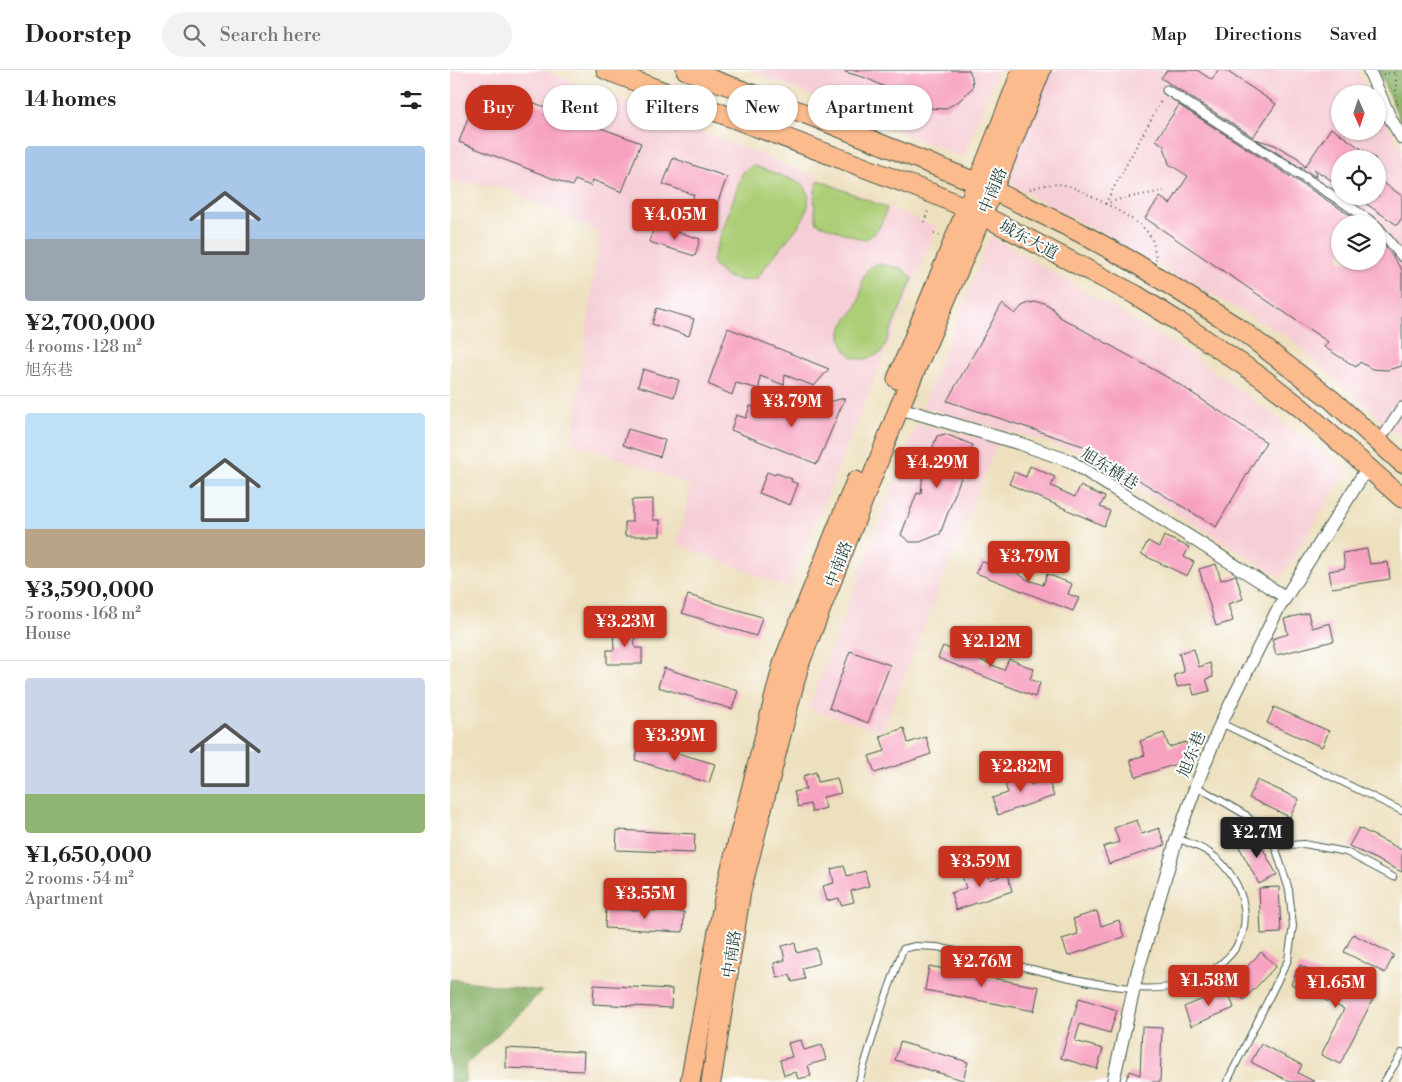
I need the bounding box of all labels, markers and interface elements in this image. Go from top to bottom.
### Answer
search box [162,12,512,57]
text: Doorstep [25,20,132,50]
icon: search [180,21,208,49]
text: Search here [220,23,321,47]
text: Map [1151,23,1187,46]
text: Directions [1215,23,1302,46]
text: Saved [1330,23,1377,46]
chip: Buy [465,85,533,130]
chip: Rent [543,85,617,130]
chip: Filters [627,85,717,130]
chip: New [727,85,798,130]
chip: Apartment [808,85,932,130]
north arrow [1331,85,1386,140]
map controls [1331,85,1386,270]
icon: filters [397,86,425,114]
text: 14 homes [25,87,116,113]
button: locate [1331,150,1386,205]
street label: 中南路 [974,164,1012,216]
icon: home [180,178,270,268]
pin: ¥4.05M [634,198,716,241]
text: ¥4.05M [643,205,707,225]
button: layers [1331,215,1386,270]
street label: 城东大道 [996,216,1061,264]
text: ¥2,700,000 [25,311,155,337]
text: 4 rooms · 128 m² [25,337,142,357]
text: 旭东巷 [25,360,73,380]
pin: ¥3.79M [751,386,833,428]
text: ¥3.79M [762,392,822,412]
street label: 旭东横巷 [1077,443,1142,494]
icon: home [180,445,270,535]
pin: ¥4.29M [896,446,978,489]
text: ¥4.29M [906,453,968,473]
street label: 中南路 [821,538,857,590]
pin: ¥3.79M [988,540,1070,583]
text: ¥3.79M [999,547,1059,567]
text: ¥3,590,000 [25,578,154,604]
text: 5 rooms · 168 m² [25,604,141,624]
pin: ¥3.23M [584,606,666,648]
text: ¥3.23M [595,612,655,632]
text: House [25,624,71,644]
pin: ¥2.12M [950,626,1032,668]
text: ¥2.12M [961,632,1021,652]
icon: home [180,710,270,800]
pin: ¥3.39M [634,720,716,762]
text: ¥3.39M [645,726,705,746]
street label: 旭东巷 [1174,728,1210,780]
pin: ¥2.82M [980,750,1062,793]
text: ¥2.82M [990,757,1052,777]
pin: ¥2.7M [1222,816,1292,859]
text: ¥2.7M [1232,823,1282,843]
text: ¥1,650,000 [25,843,152,869]
pin: ¥3.59M [939,846,1021,888]
text: ¥3.59M [949,852,1011,872]
text: 2 rooms · 54 m² [25,869,134,889]
pin: ¥3.55M [604,878,686,920]
text: ¥3.55M [615,884,675,904]
text: Apartment [25,889,104,909]
street label: 中南路 [718,929,746,979]
pin: ¥2.76M [941,946,1023,988]
text: ¥2.76M [952,952,1012,972]
pin: ¥1.58M [1168,964,1250,1007]
pin: ¥1.65M [1295,966,1377,1009]
text: ¥1.58M [1179,971,1239,991]
text: ¥1.65M [1306,973,1366,993]

